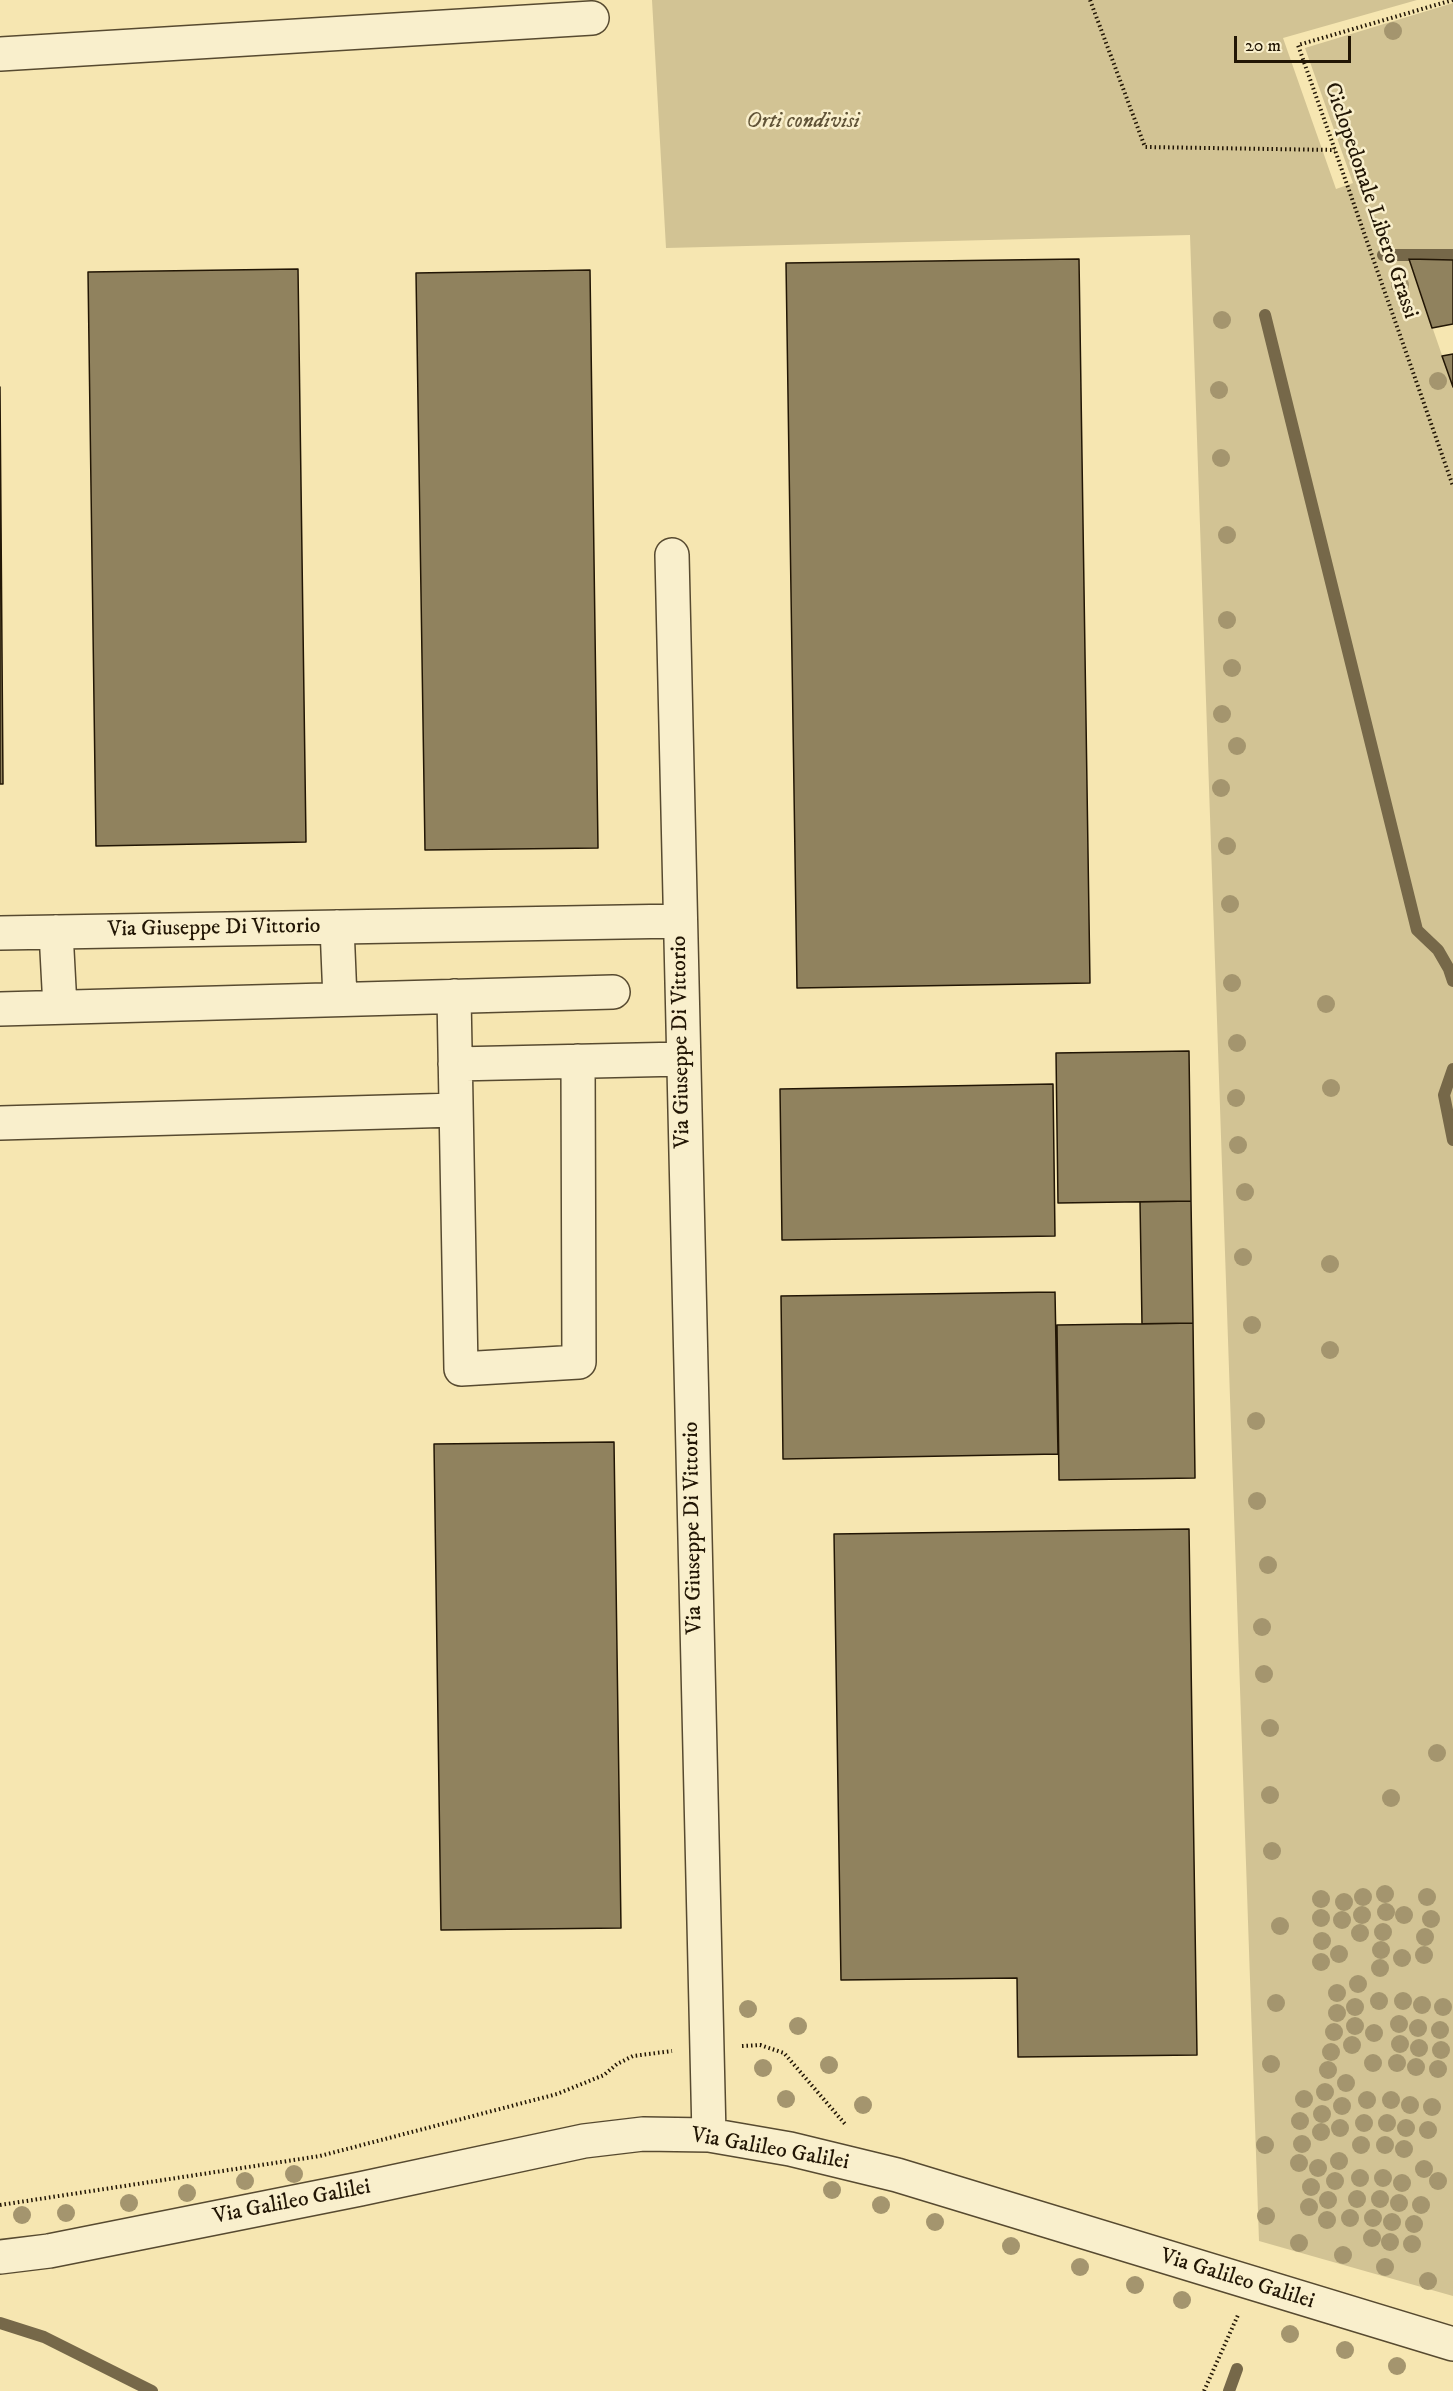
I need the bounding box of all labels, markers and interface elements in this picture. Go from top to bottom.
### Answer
scale bar [1237,24,1354,62]
text: 20 m [1245,35,1281,57]
street label: Ciclopedonale Libero Grassi [1317,80,1423,322]
park label: Orti condivisi [746,109,860,135]
street label: Via Giuseppe Di Vittorio [107,914,321,944]
street label: Via Giuseppe Di Vittorio [667,935,697,1149]
street label: Via Giuseppe Di Vittorio [679,1421,709,1635]
street label: Via Galileo Galilei [689,2123,851,2177]
street label: Via Galileo Galilei [211,2175,373,2231]
street label: Via Galileo Galilei [1157,2244,1317,2316]

